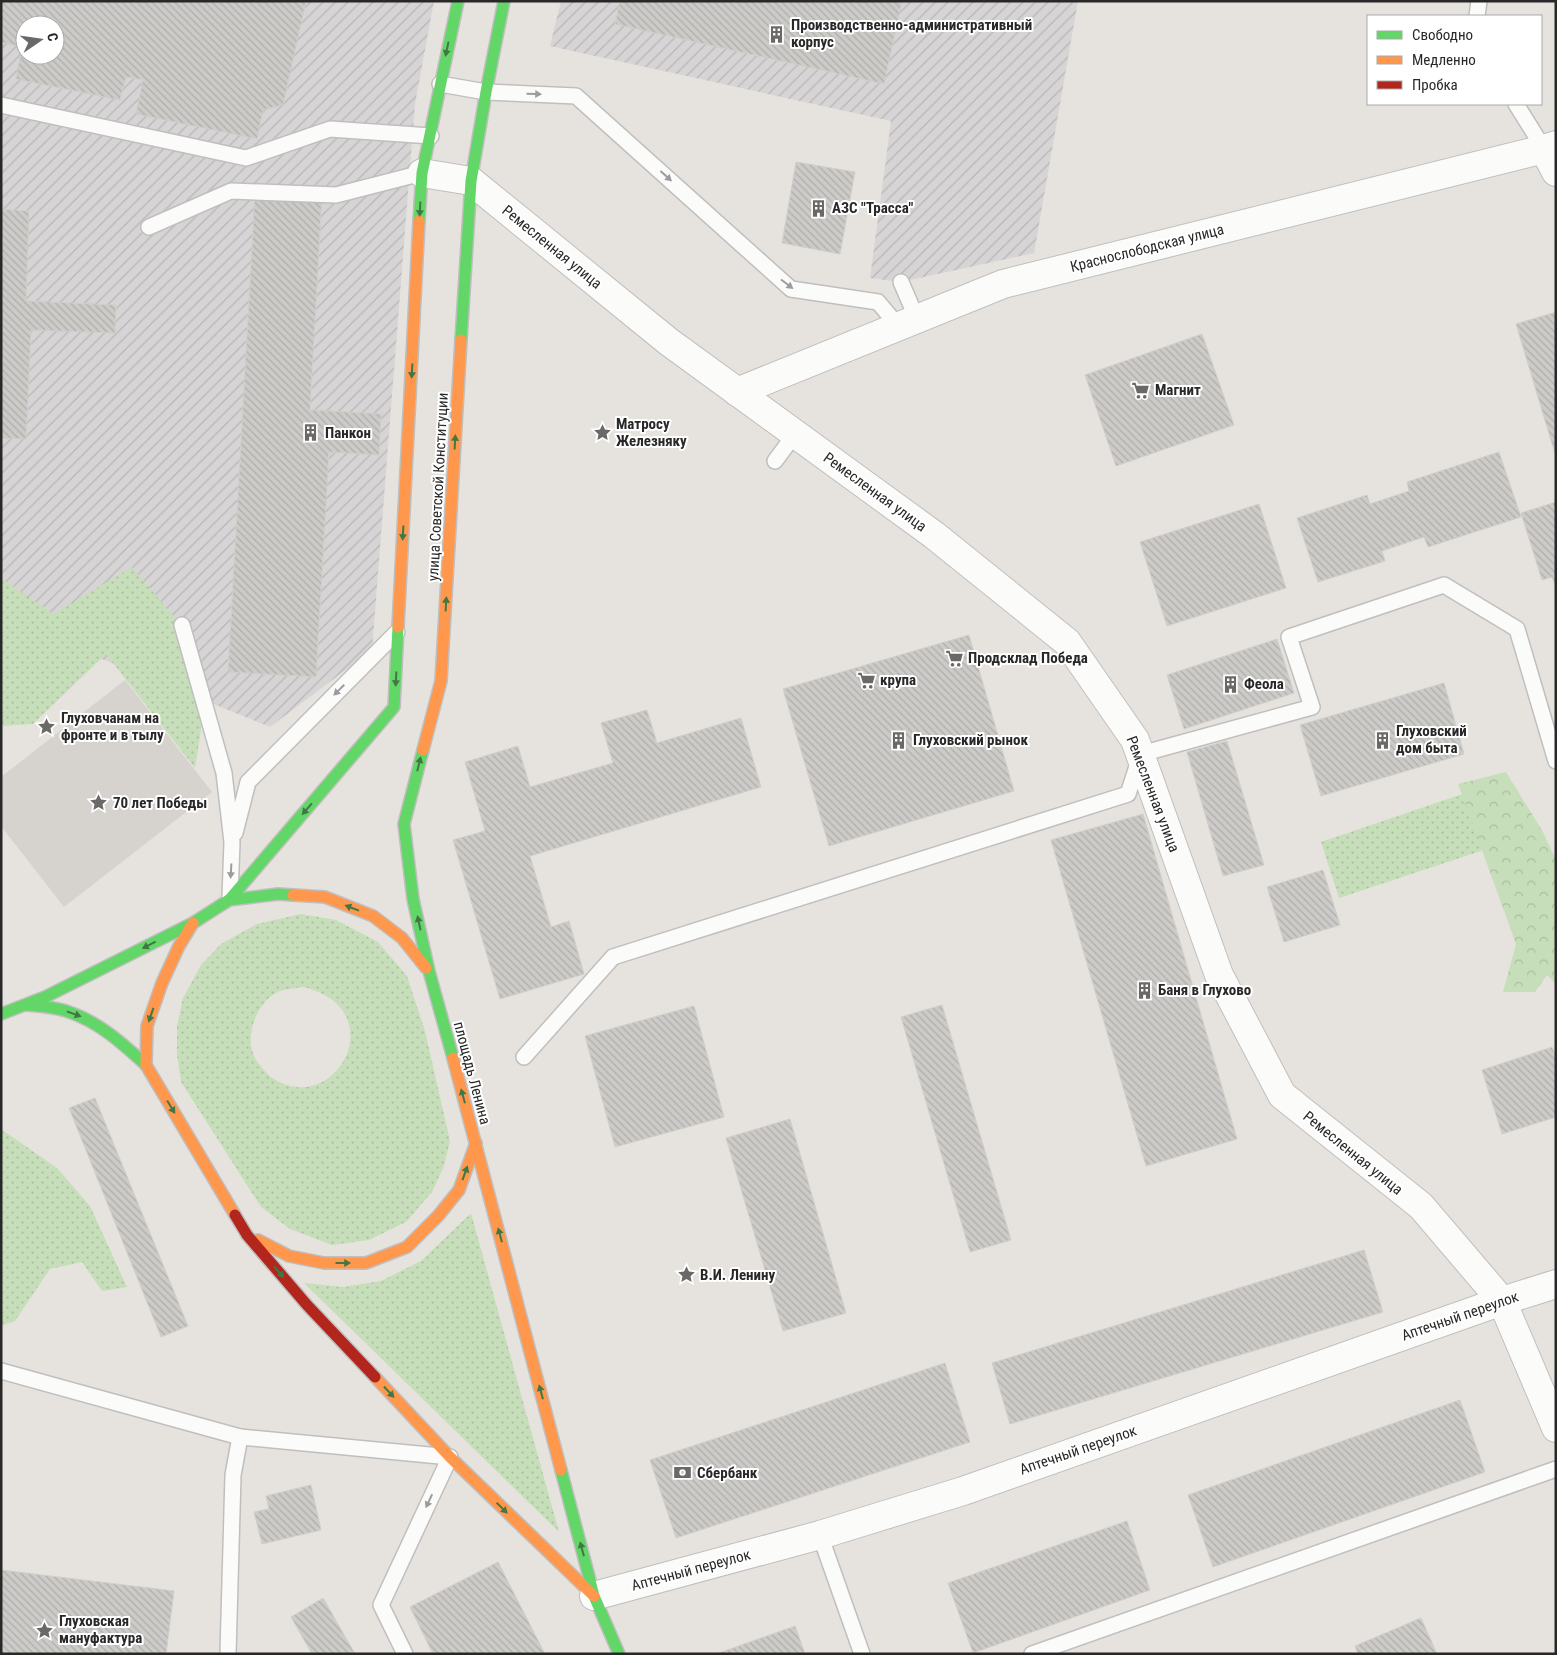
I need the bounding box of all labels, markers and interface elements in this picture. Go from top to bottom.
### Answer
north arrow [15,15,65,65]
legend [1367,15,1542,105]
place label: Производственно-административный корпус [791,16,1032,51]
building icon: Производственно-административный корпус [767,24,787,44]
text: Свободно [1412,26,1473,44]
text: С [44,31,61,43]
one-way arrow [443,41,451,57]
text: Медленно [1412,51,1476,69]
text: Пробка [1412,76,1458,94]
one-way arrow [526,90,542,98]
one-way arrow [659,170,671,182]
building icon: АЗС "Трасса" [808,198,828,218]
place label: АЗС "Трасса" [832,199,914,217]
one-way arrow [416,201,424,217]
street label: Ремесленная улица [499,201,605,293]
street label: Краснослободская улица [1068,220,1226,276]
one-way arrow [780,279,794,289]
one-way arrow [407,363,415,379]
supermarket icon: Магнит [1131,380,1151,400]
place label: Магнит [1155,381,1201,399]
street label: улица Советской Конституции [424,392,452,582]
place label: Матросу Железняку [616,415,687,450]
building icon: Панкон [301,423,321,443]
place icon: Матросу Железняку [592,423,612,443]
place label: Панкон [325,424,371,442]
one-way arrow [452,434,460,450]
street label: Ремесленная улица [820,449,930,535]
one-way arrow [399,526,407,542]
one-way arrow [442,596,450,612]
supermarket icon: Продсклад Победа [944,648,964,668]
place label: Продсклад Победа [968,649,1088,667]
supermarket icon: крупа [856,670,876,690]
one-way arrow [391,671,399,687]
place label: крупа [880,671,916,689]
building icon: Феола [1220,674,1240,694]
place label: Феола [1244,675,1284,693]
one-way arrow [333,684,345,696]
place label: Глуховчанам на фронте и в тылу [61,709,164,744]
place icon: Глуховчанам на фронте и в тылу [37,717,57,737]
place label: Глуховский дом быта [1396,722,1467,757]
building icon: Глуховский рынок [889,730,909,750]
building icon: Глуховский дом быта [1372,730,1392,750]
place label: Глуховский рынок [913,731,1028,749]
street label: Ремесленная улица [1123,733,1183,855]
one-way arrow [415,756,423,771]
place icon: 70 лет Победы [89,793,109,813]
place label: 70 лет Победы [113,794,207,812]
one-way arrow [301,802,312,815]
one-way arrow [227,863,235,879]
one-way arrow [345,904,360,911]
one-way arrow [415,916,423,931]
one-way arrow [142,941,156,949]
building icon: Баня в Глухово [1134,980,1154,1000]
place label: Баня в Глухово [1158,981,1251,999]
one-way arrow [147,1008,155,1023]
one-way arrow [67,1010,82,1018]
street label: площадь Ленина [450,1020,494,1126]
one-way arrow [459,1089,467,1104]
one-way arrow [167,1101,176,1114]
street label: Ремесленная улица [1300,1107,1406,1199]
one-way arrow [461,1165,469,1180]
one-way arrow [496,1227,504,1242]
one-way arrow [335,1259,351,1267]
one-way arrow [273,1265,285,1277]
place icon: В.И. Ленину [676,1265,696,1285]
place label: В.И. Ленину [700,1266,776,1284]
street label: Аптечный переулок [1399,1288,1521,1344]
one-way arrow [537,1384,545,1399]
one-way arrow [383,1385,395,1397]
street label: Аптечный переулок [1017,1422,1139,1478]
bank icon: Сбербанк [673,1463,693,1483]
place label: Сбербанк [697,1464,758,1482]
one-way arrow [425,1494,433,1508]
one-way arrow [496,1502,508,1514]
one-way arrow [578,1542,586,1557]
street label: Аптечный переулок [629,1545,753,1595]
place label: Глуховская мануфактура [59,1612,142,1647]
place icon: Глуховская мануфактура [35,1620,55,1640]

